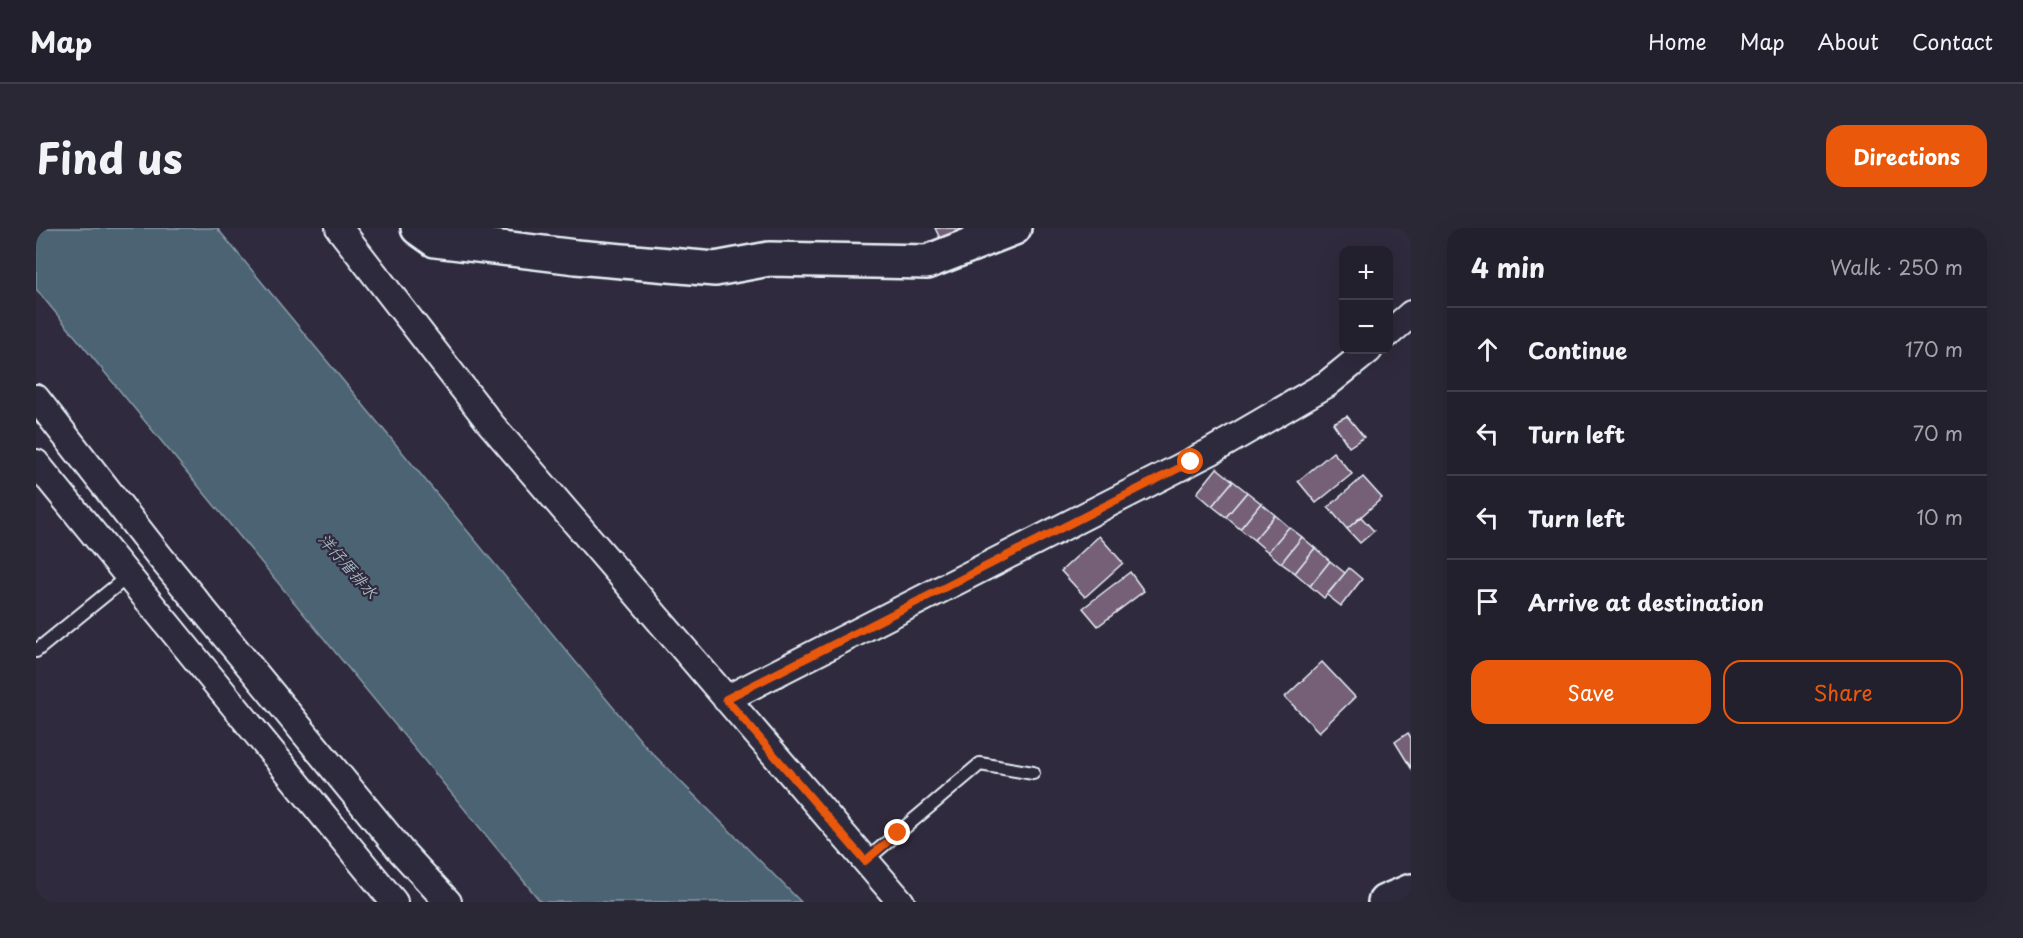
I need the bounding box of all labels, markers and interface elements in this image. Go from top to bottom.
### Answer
text: Map [30,20,92,63]
text: Home [1648,25,1707,57]
text: Map [1740,25,1785,57]
text: About [1818,25,1879,57]
text: Contact [1912,25,1993,57]
text: Find us [36,125,183,188]
button: Directions [1826,125,1987,187]
map controls [1339,246,1393,354]
button: + [1339,246,1393,300]
text: 4 min [1471,248,1545,287]
text: Walk · 250 m [1830,252,1963,282]
button: − [1339,300,1393,354]
icon: ahead [1471,333,1504,366]
text: Continue [1528,333,1627,366]
text: 170 m [1905,334,1963,364]
icon: left [1471,417,1504,450]
text: Turn left [1528,417,1625,450]
text: 70 m [1913,418,1963,448]
route start [1177,448,1203,474]
icon: left [1471,501,1504,534]
text: Turn left [1528,501,1625,534]
text: 10 m [1916,502,1963,532]
water label: 洋仔厝排水 [314,527,385,604]
icon: arrive [1471,585,1504,618]
text: Arrive at destination [1528,585,1764,618]
button: Save [1471,660,1711,724]
button: Share [1723,660,1963,724]
route end [884,819,910,845]

